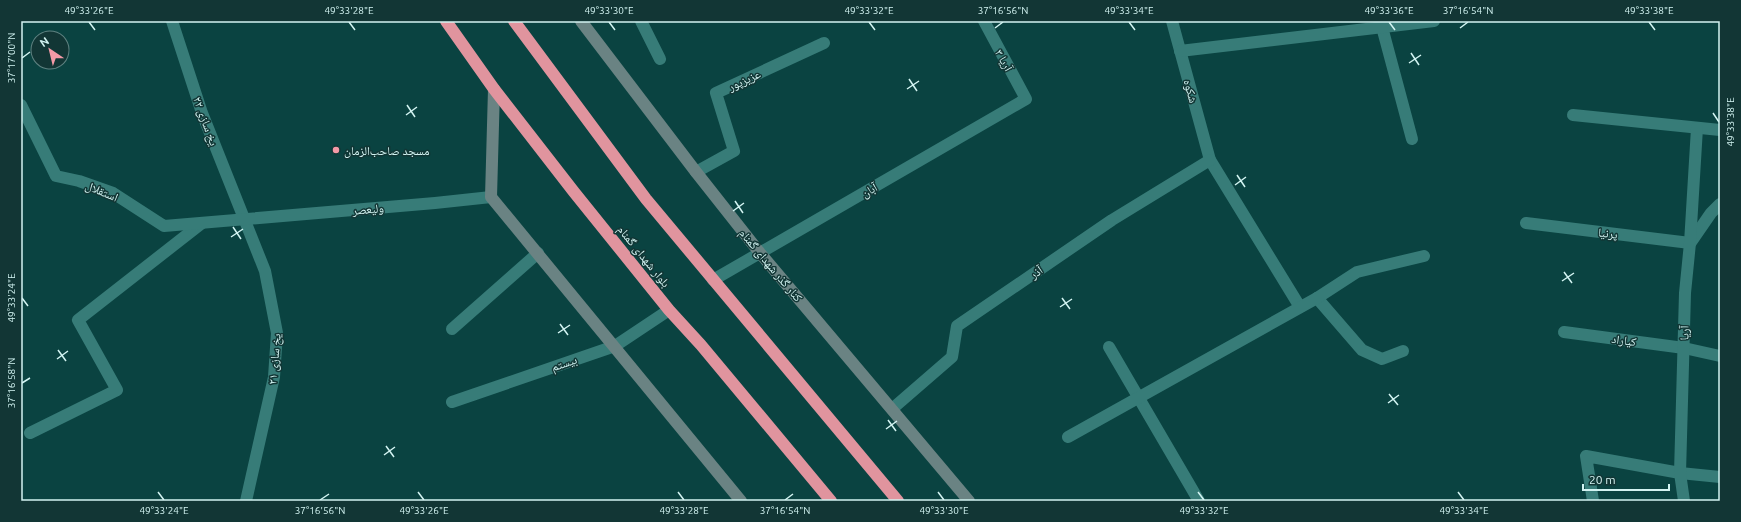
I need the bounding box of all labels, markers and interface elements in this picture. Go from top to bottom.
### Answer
text: 49°33'26"E [64,5,114,16]
text: 49°33'28"E [324,5,374,16]
text: 49°33'30"E [584,5,634,16]
text: 49°33'32"E [844,5,894,16]
text: 37°16'56"N [978,5,1028,16]
text: 49°33'34"E [1104,5,1154,16]
text: 49°33'36"E [1364,5,1414,16]
text: 37°16'54"N [1443,5,1493,16]
text: 49°33'38"E [1624,5,1674,16]
north arrow [30,30,70,70]
text: 37°17'00"N [6,33,17,83]
text: N [37,35,51,49]
street label: آریا ۳ [992,47,1016,75]
street label: عزیزپور [725,67,763,95]
street label: شکوه [1181,78,1201,104]
street label: یخ سازی ۲۲ [190,95,221,148]
text: 49°33'38"E [1725,97,1736,147]
place label: مسجد صاحب‌الزمان [344,144,430,158]
marker: مسجد صاحب‌الزمان [331,145,341,155]
street label: استقلال [83,178,120,205]
street label: آبان [859,180,881,201]
street label: ولیعصر [351,201,384,218]
street label: بلوار شهدای گمنام [614,223,673,291]
street label: پرنیا [1597,225,1619,242]
street label: کنار گذر شهدای گمنام [735,226,805,305]
street label: آذر [1026,263,1046,281]
text: 49°33'24"E [6,273,17,323]
street label: آریا [1677,325,1692,340]
street label: کیاراد [1611,332,1637,349]
street label: یخ سازی ۲۱ [265,333,284,385]
street label: بیستم [549,353,579,375]
text: 37°16'58"N [6,358,17,408]
scale bar [1583,466,1669,492]
text: 20 m [1589,473,1616,486]
text: 49°33'24"E [139,505,189,516]
text: 37°16'56"N [295,505,345,516]
text: 49°33'26"E [399,505,449,516]
text: 49°33'28"E [659,505,709,516]
text: 37°16'54"N [760,505,810,516]
text: 49°33'30"E [919,505,969,516]
text: 49°33'32"E [1179,505,1229,516]
text: 49°33'34"E [1439,505,1489,516]

